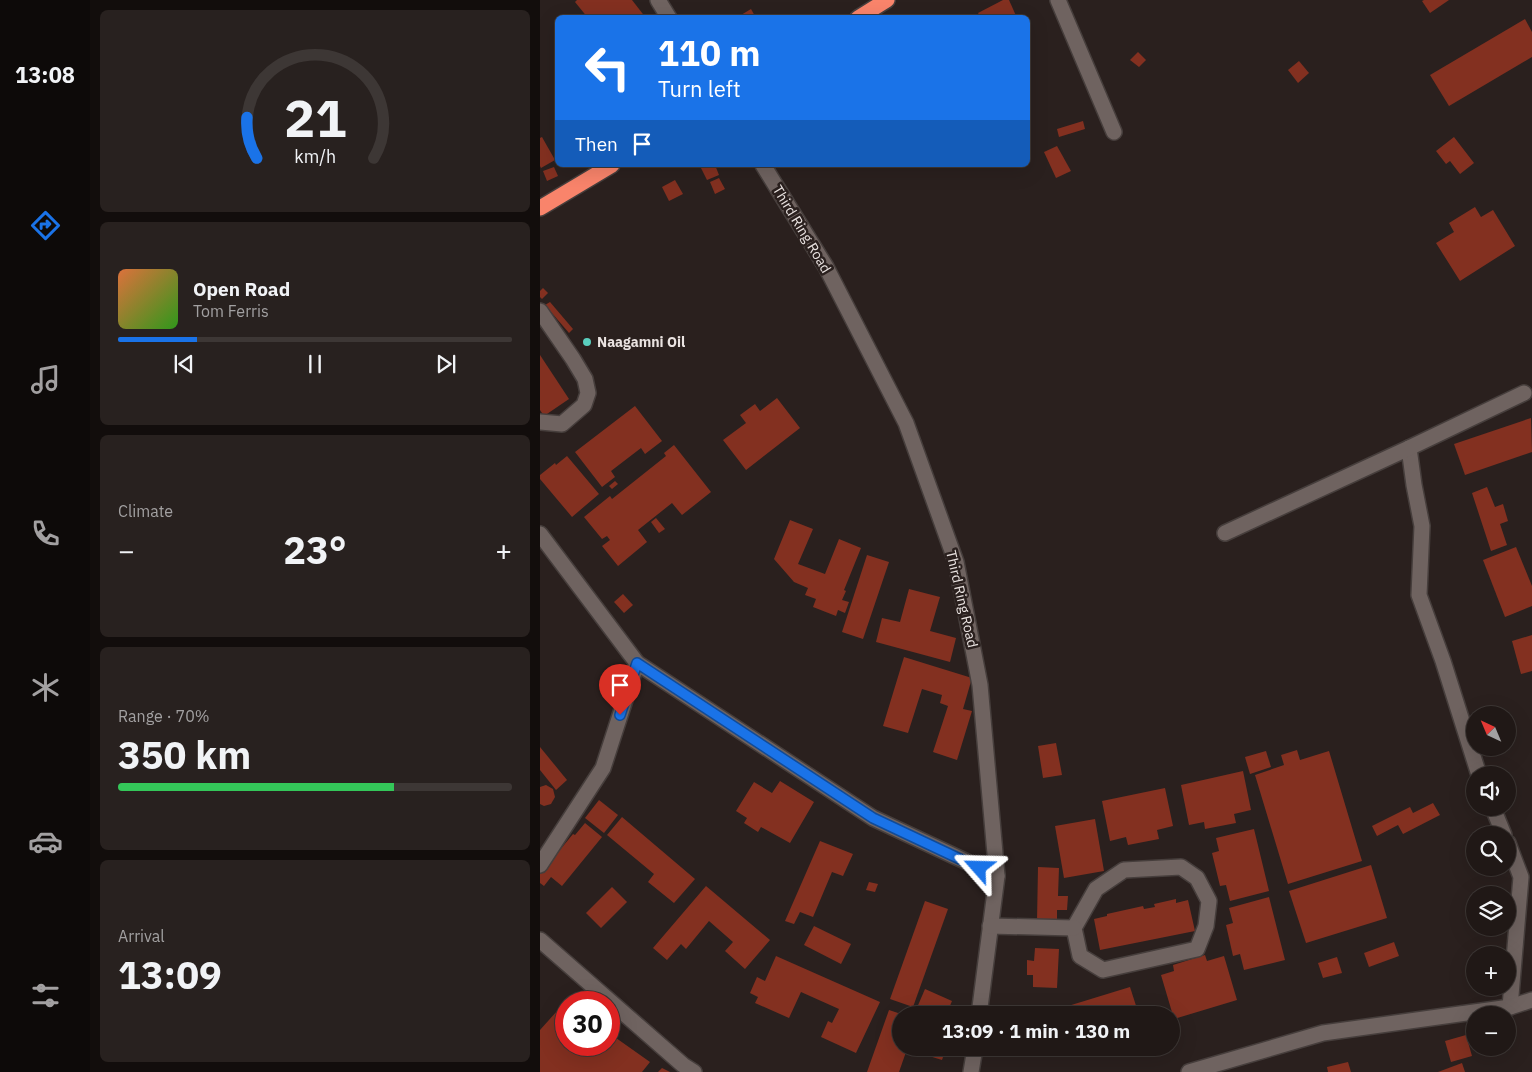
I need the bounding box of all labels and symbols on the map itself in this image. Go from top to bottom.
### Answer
street label: Third Ring Road [769,182,835,276]
place label: Naagamni Oil [597,333,685,351]
marker: Naagamni Oil [581,336,593,348]
street label: Third Ring Road [942,549,982,649]
pin [599,664,641,715]
north arrow [1466,706,1516,756]
position arrow [952,841,1004,893]
speed limit sign: 30 [555,991,620,1056]

